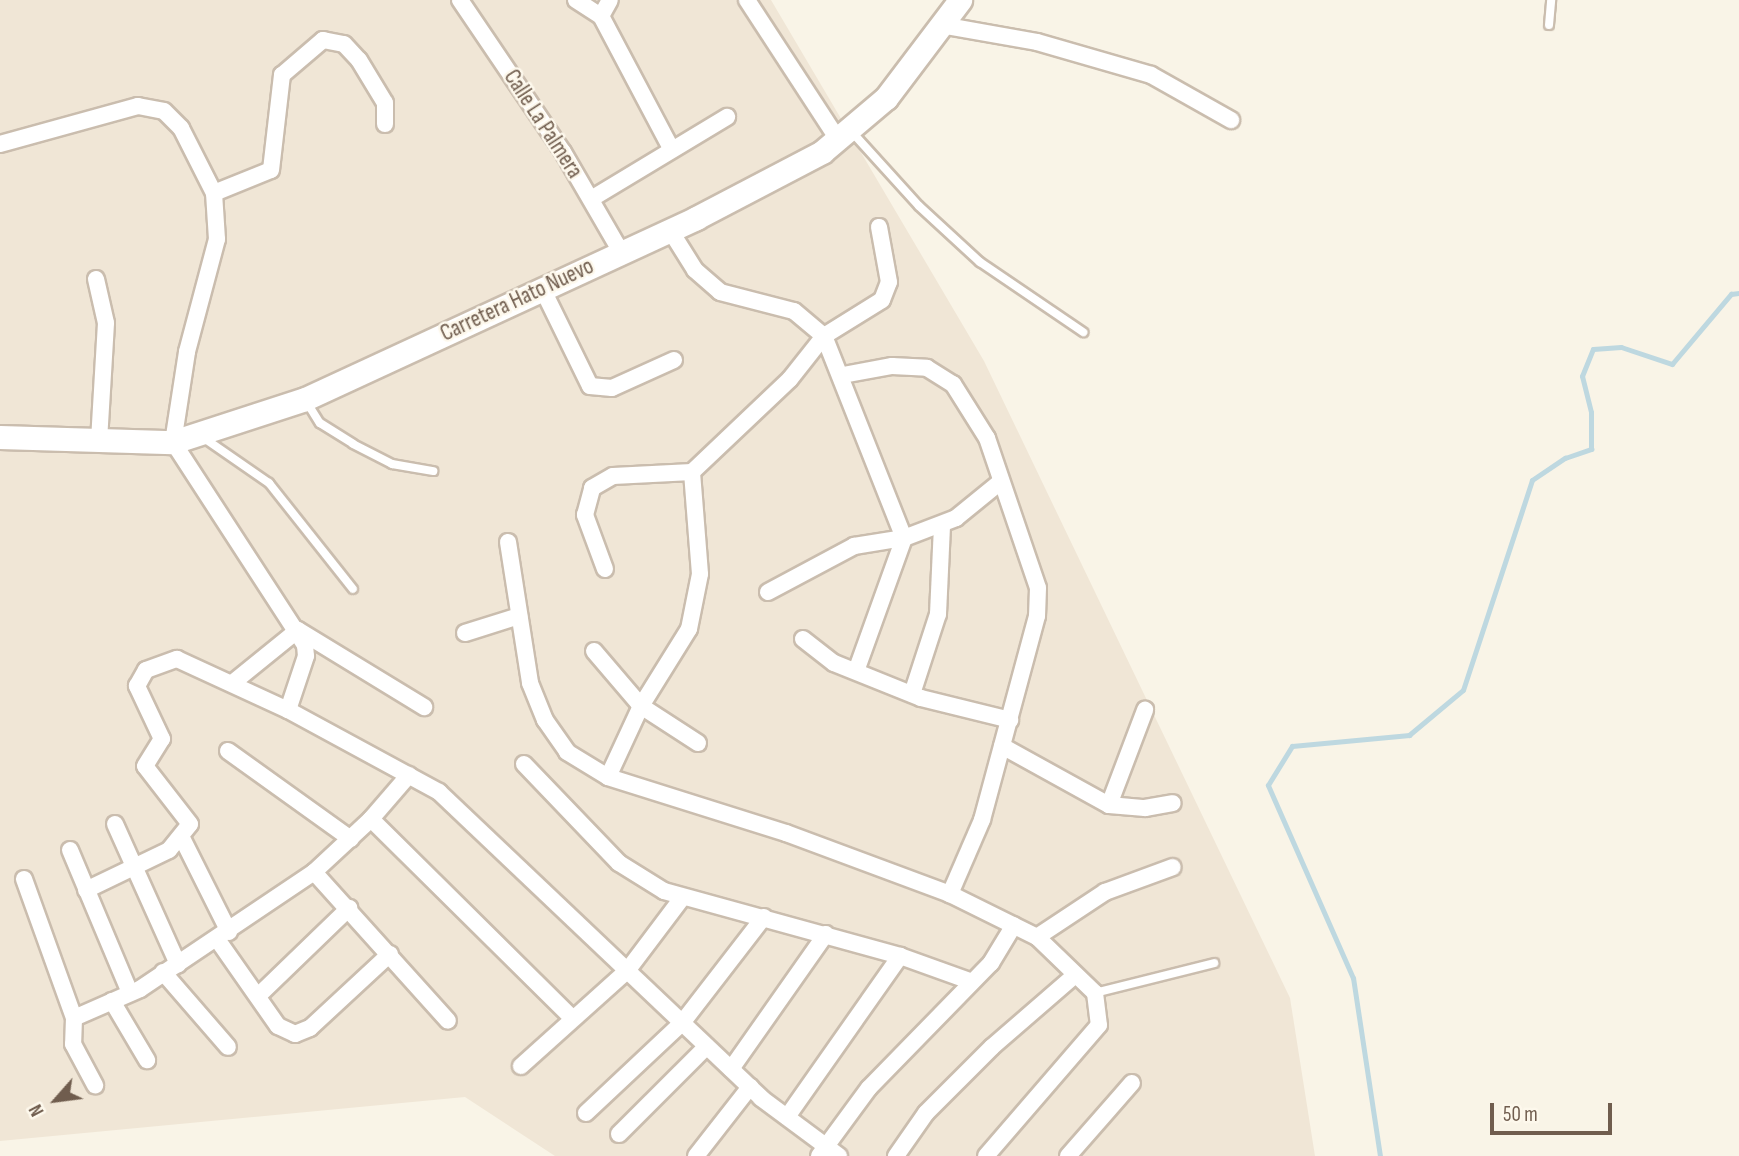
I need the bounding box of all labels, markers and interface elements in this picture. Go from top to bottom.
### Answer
street label: Calle La Palmera [498,65,588,183]
street label: Carretera Hato Nuevo [436,252,598,348]
north arrow [21,1065,91,1135]
scale bar [1494,1090,1616,1134]
text: N [24,1100,50,1120]
text: 50 m [1503,1102,1538,1127]

